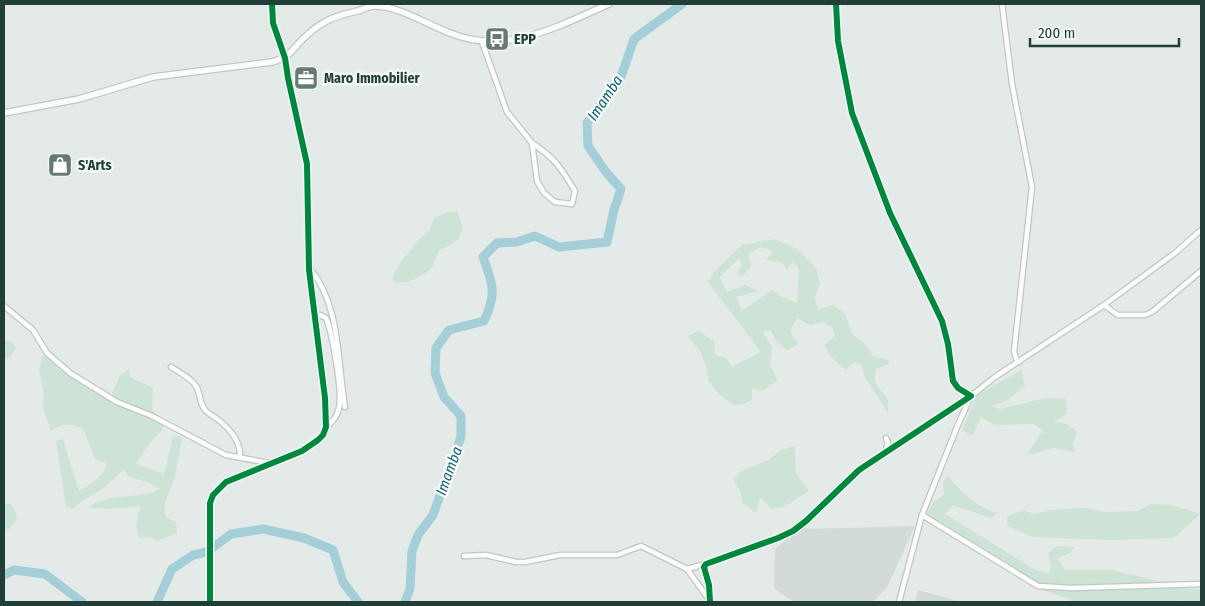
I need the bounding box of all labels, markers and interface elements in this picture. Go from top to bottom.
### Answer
scale bar [1030,15,1179,47]
text: 200 m [1038,24,1075,42]
bus stop icon: EPP [484,26,510,52]
place label: EPP [514,31,536,48]
office icon: Maro Immobilier [293,65,319,91]
place label: Maro Immobilier [324,70,421,87]
water label: Imamba [583,72,627,124]
shop icon: S'Arts [47,152,73,178]
place label: S'Arts [78,157,112,174]
water label: Imamba [432,444,466,498]

